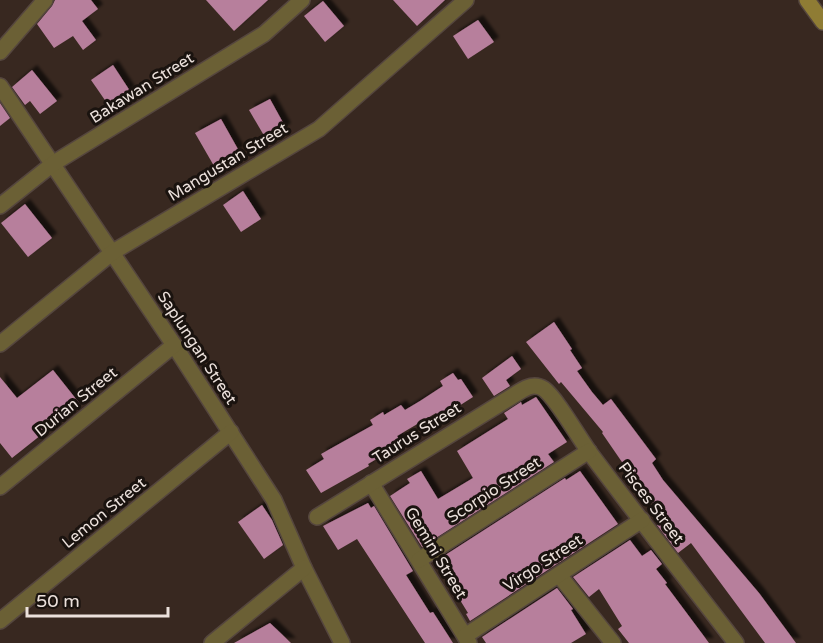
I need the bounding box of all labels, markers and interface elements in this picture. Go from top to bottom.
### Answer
street label: Bakawan Street [86,48,198,128]
street label: Mangustan Street [164,118,292,206]
street label: Saplungan Street [153,288,241,408]
street label: Durian Street [31,363,121,441]
street label: Taurus Street [369,398,465,468]
street label: Scorpio Street [443,452,545,528]
street label: Pisces Street [614,458,688,548]
street label: Lemon Street [58,473,150,553]
street label: Gemini Street [401,504,471,602]
street label: Virgo Street [500,530,586,596]
scale bar [27,580,168,618]
text: 50 m [36,590,80,612]

